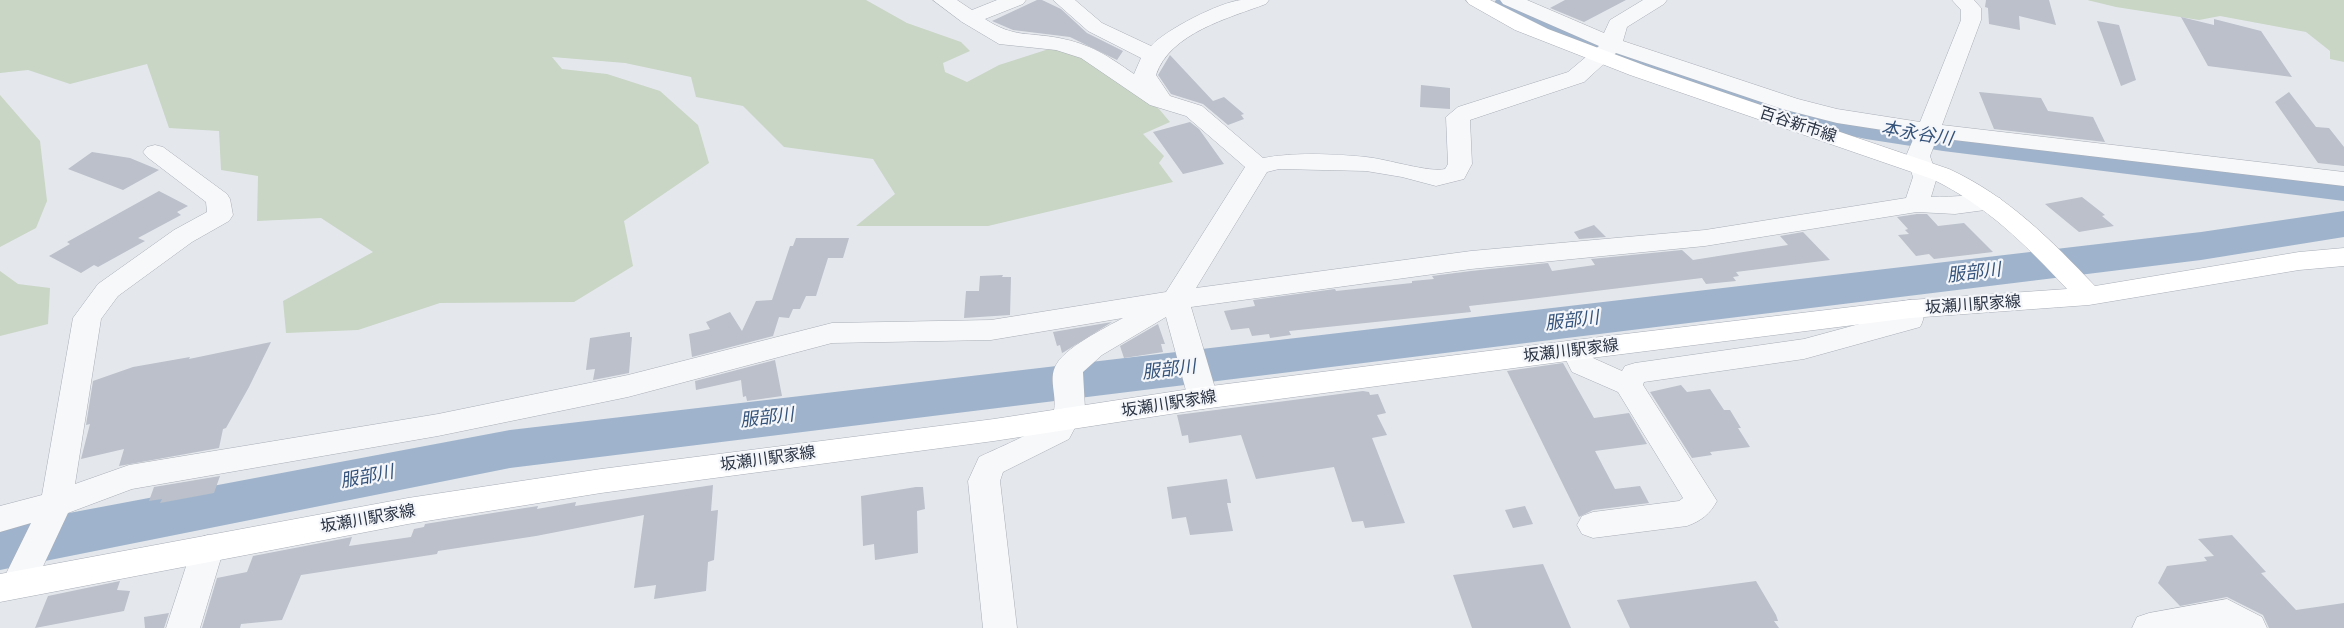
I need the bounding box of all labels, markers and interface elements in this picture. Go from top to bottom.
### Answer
street label: 百谷新市線 [1757,104,1839,146]
water label: 本永谷川 [1880,118,1954,150]
water label: 服部川 [1946,259,2002,287]
street label: 坂瀬川駅家線 [1924,292,2022,318]
water label: 服部川 [1544,307,1600,335]
street label: 坂瀬川駅家線 [1522,336,1620,366]
water label: 服部川 [1141,356,1197,384]
street label: 坂瀬川駅家線 [1120,387,1218,421]
water label: 服部川 [739,404,795,432]
street label: 坂瀬川駅家線 [719,443,817,475]
water label: 服部川 [338,461,396,493]
street label: 坂瀬川駅家線 [319,501,417,537]

